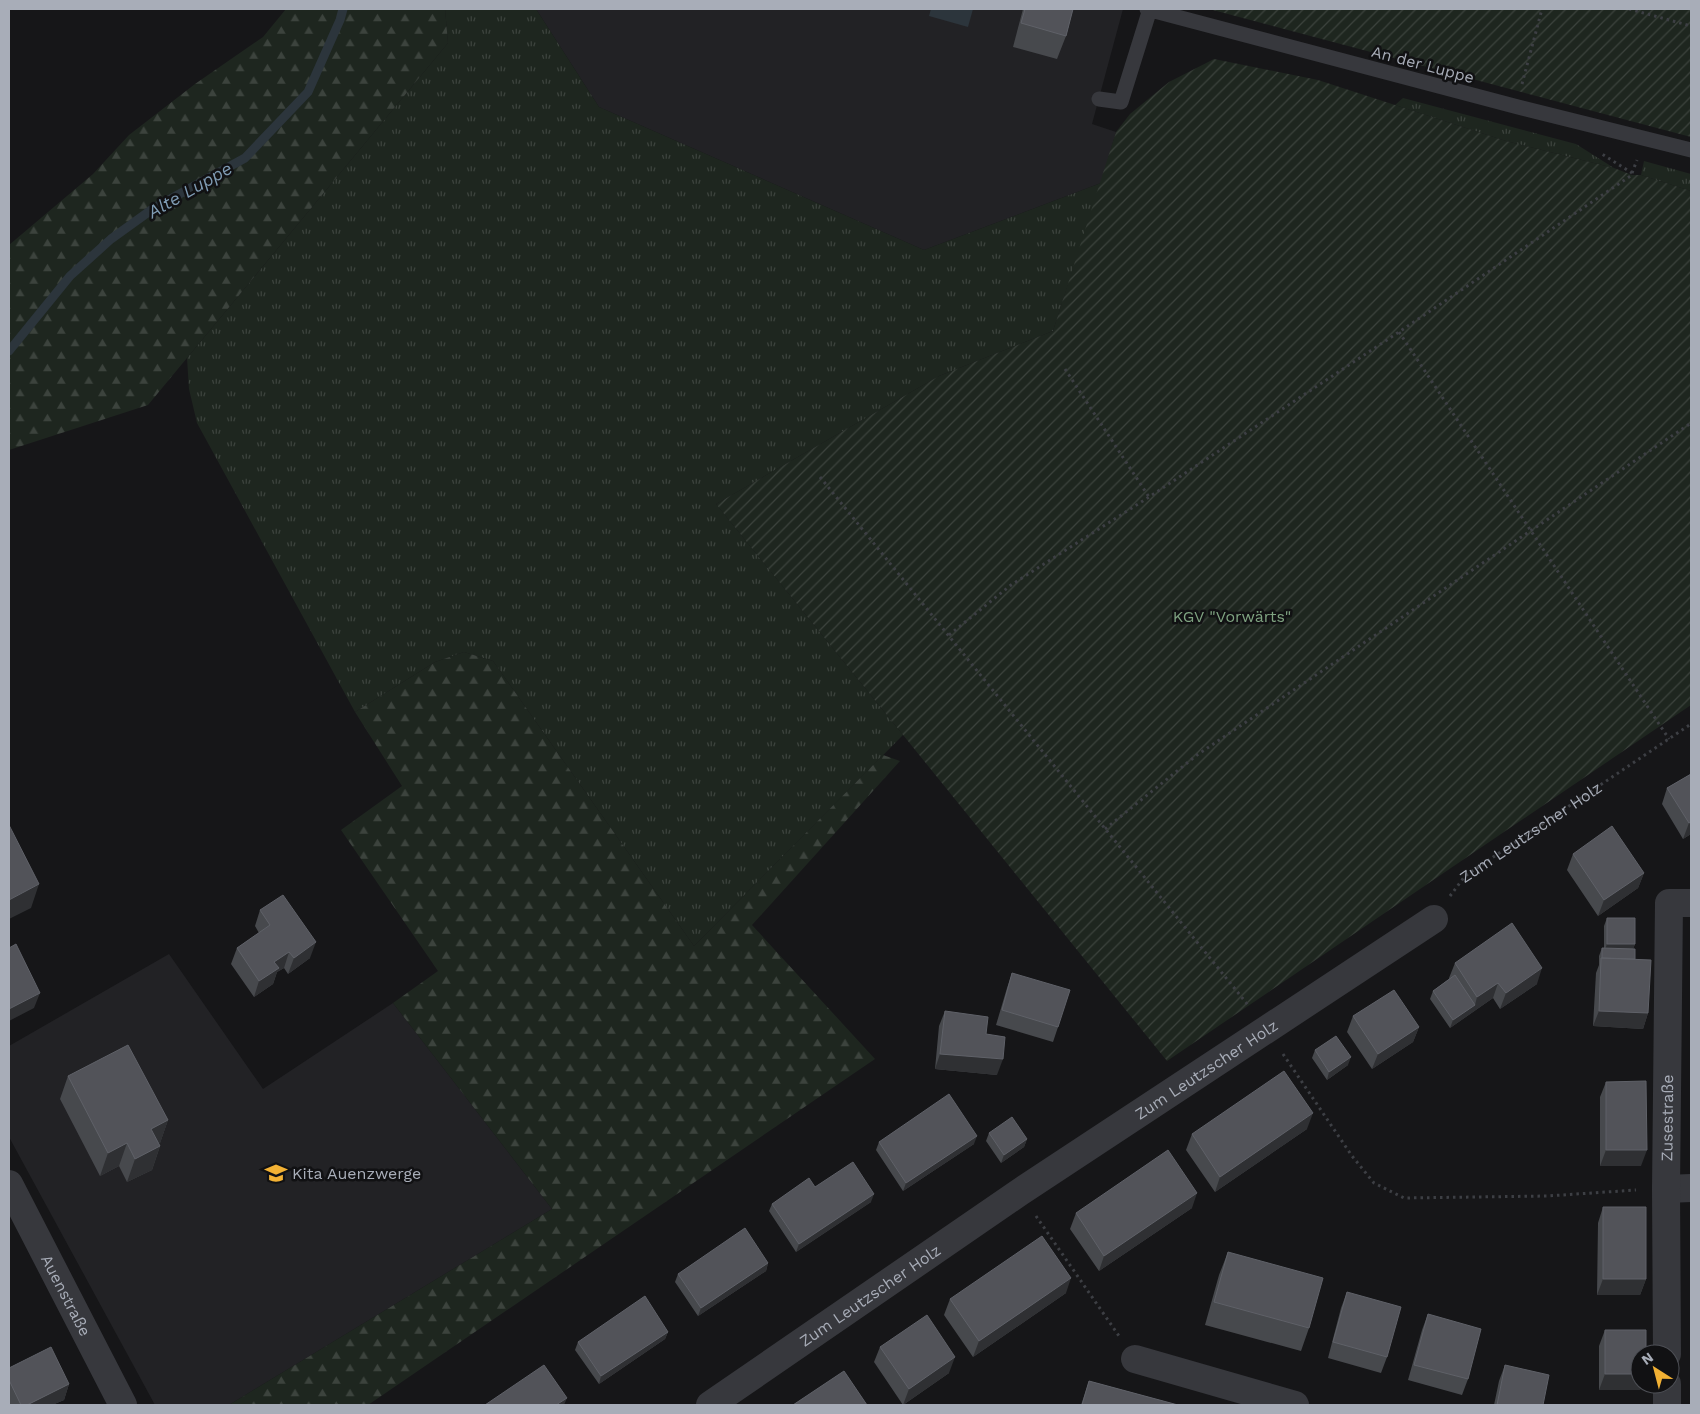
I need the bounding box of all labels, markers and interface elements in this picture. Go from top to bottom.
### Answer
street label: An der Luppe [1370,42,1476,87]
water label: Alte Luppe [143,157,236,223]
park label: KGV "Vorwärts" [1173,607,1291,626]
street label: Zum Leutzscher Holz [1456,778,1605,887]
street label: Zum Leutzscher Holz [1131,1016,1281,1124]
street label: Zusestraße [1657,1074,1677,1162]
school or university icon: Kita Auenzwerge [263,1160,289,1186]
place label: Kita Auenzwerge [292,1164,421,1183]
street label: Zum Leutzscher Holz [796,1240,944,1351]
street label: Auenstraße [37,1251,95,1339]
north arrow [1630,1344,1680,1394]
text: N [1638,1349,1656,1368]

